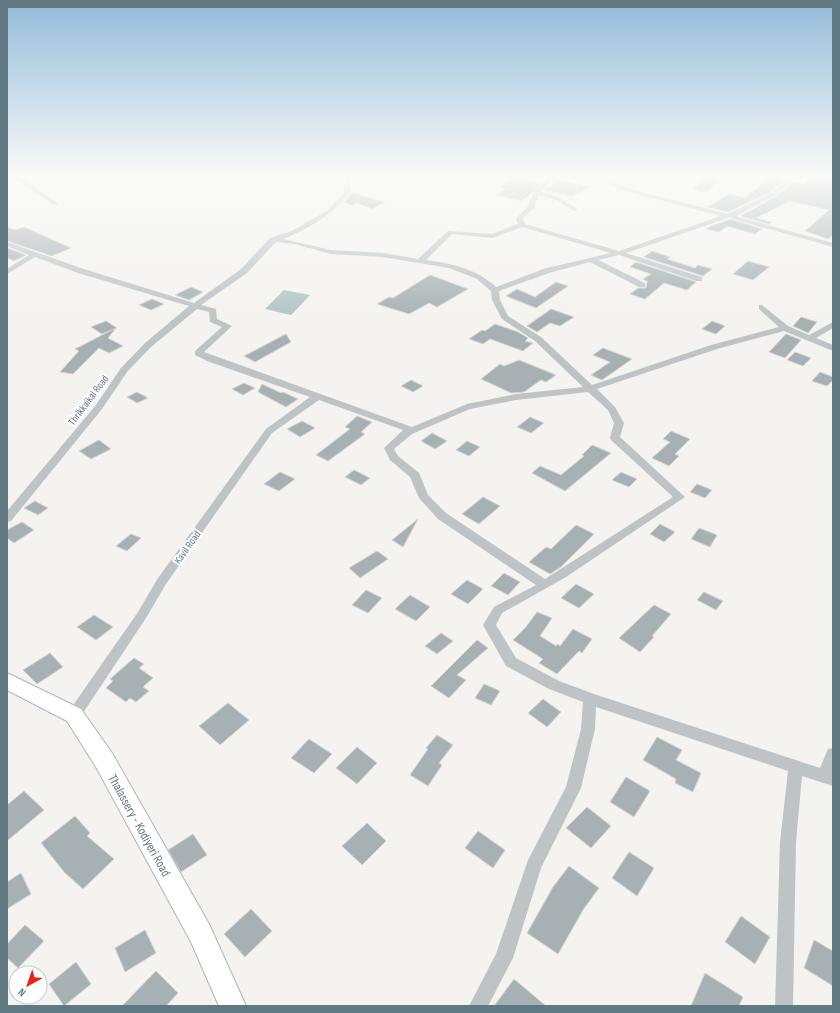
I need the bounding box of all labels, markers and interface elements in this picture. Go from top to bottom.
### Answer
street label: Thrikkaikal Road [65,372,112,428]
street label: Kavil Road [171,528,204,566]
street label: Thalassery - Kodiyeri Road [104,772,174,879]
north arrow [8,965,48,1005]
text: N [15,985,28,999]

